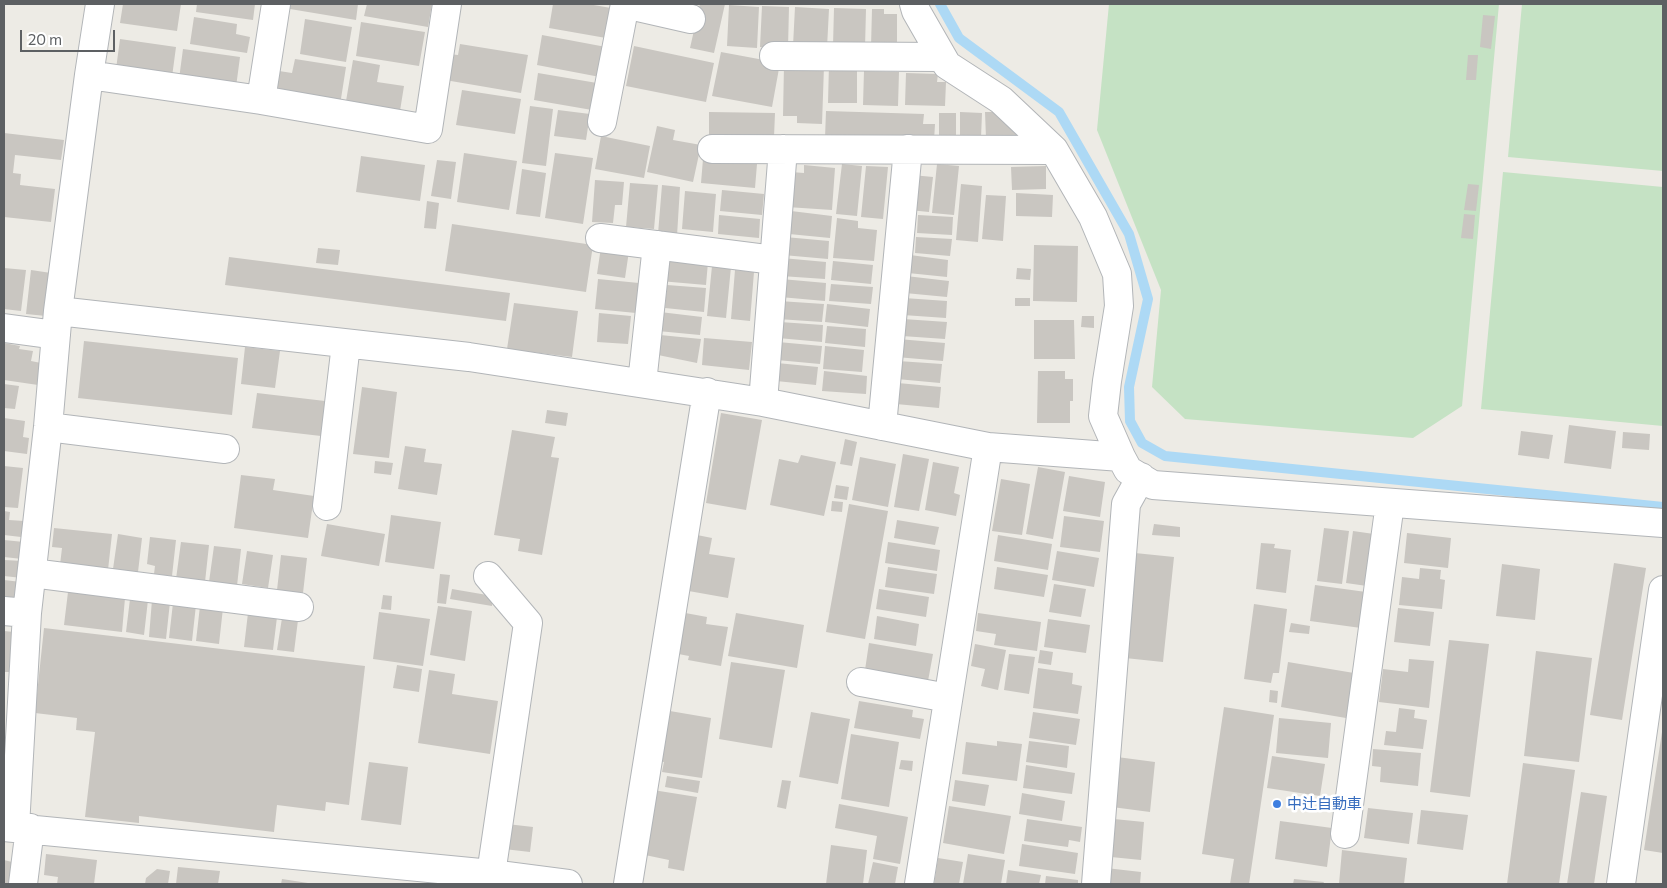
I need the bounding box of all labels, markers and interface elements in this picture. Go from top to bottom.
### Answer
scale bar [22,20,118,52]
text: 20 m [28,30,62,48]
place label: 中辻自動車 [1287,795,1362,813]
marker: 中辻自動車 [1271,798,1283,810]

